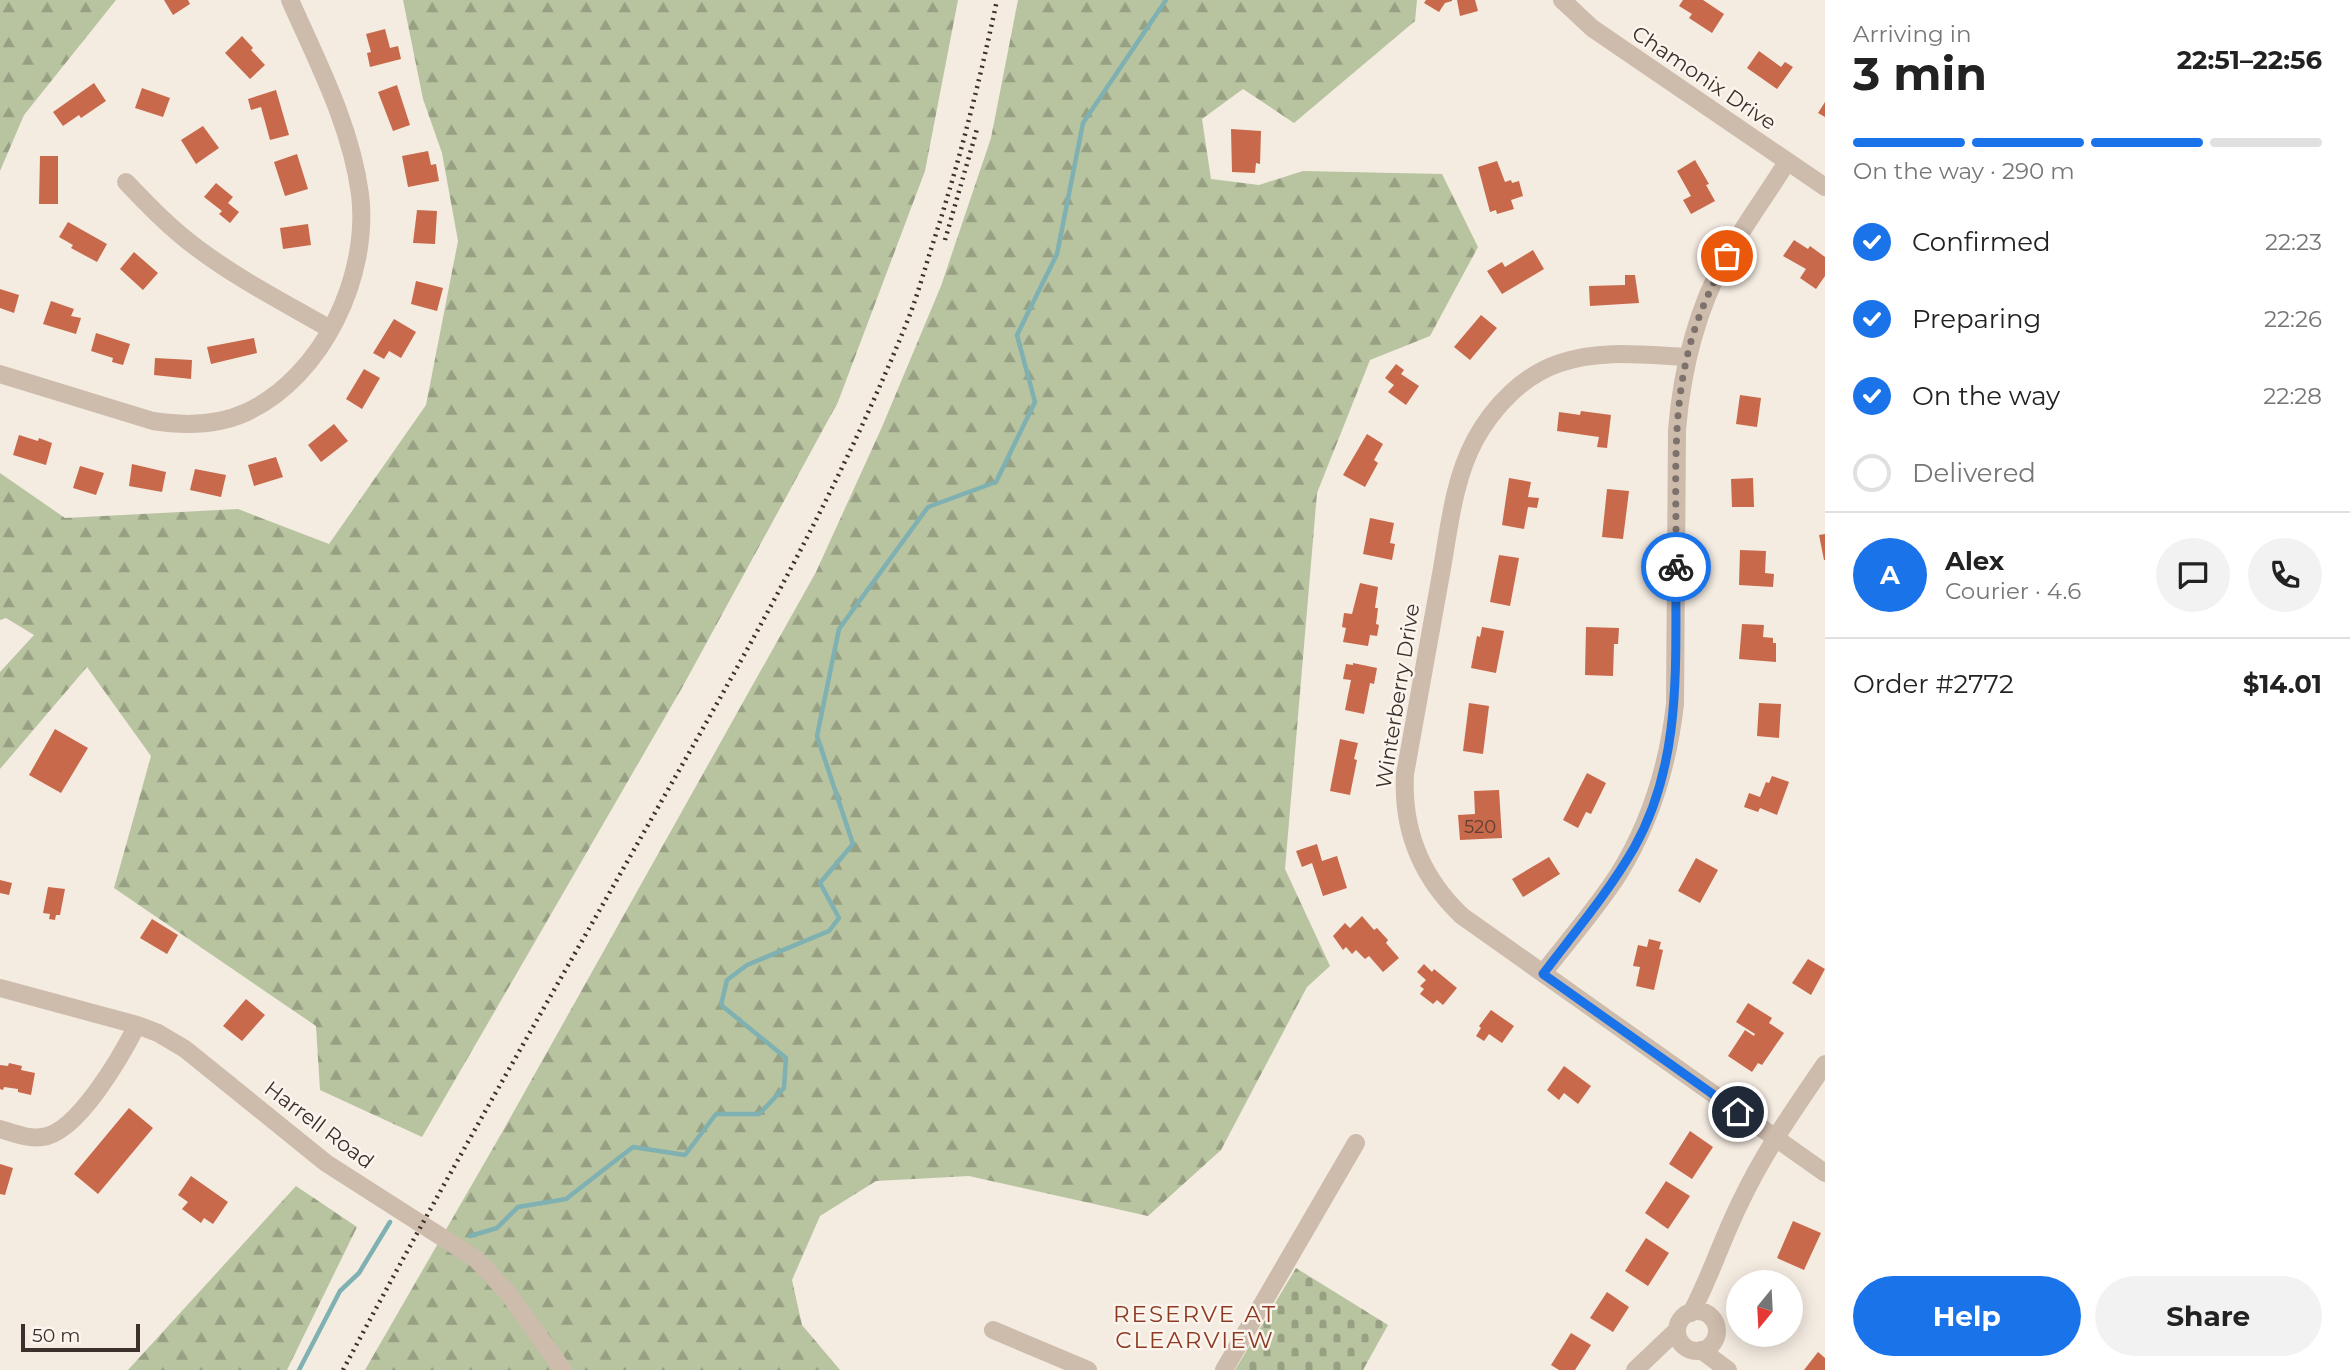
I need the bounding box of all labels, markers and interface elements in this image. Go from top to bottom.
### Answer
street label: Chamonix Drive [1627,20,1781,135]
text: Arriving in [1853,20,1972,48]
text: 22:51–22:56 [2177,44,2322,76]
text: 3 min [1853,45,1987,102]
text: On the way · 290 m [1853,157,2075,185]
icon: check [1853,223,1891,261]
pin [1697,226,1757,286]
text: Confirmed [1912,226,2051,258]
text: 22:23 [2265,228,2322,256]
icon: bag [1708,237,1746,275]
icon: check [1853,300,1891,338]
text: Preparing [1912,303,2041,335]
text: 22:26 [2264,305,2322,333]
icon: check [1853,377,1891,415]
text: On the way [1912,380,2060,412]
text: 22:28 [2263,382,2322,410]
text: Delivered [1912,457,2036,489]
courier [1641,532,1711,602]
button: chat [2156,538,2230,612]
button: phone [2248,538,2322,612]
text: Alex [1945,545,2004,577]
icon: bike [1657,548,1695,586]
text: A [1880,559,1900,591]
text: Courier · 4.6 [1945,577,2081,605]
street label: Winterberry Drive [1371,602,1424,790]
text: Order #2772 [1853,668,2014,700]
text: $14.01 [2243,668,2322,700]
house number: 520 [1464,816,1496,838]
street label: Harrell Road [260,1075,379,1174]
pin [1708,1082,1768,1142]
icon: home [1719,1093,1757,1131]
north arrow [1726,1270,1802,1348]
map controls [1726,1270,1803,1347]
button: Help [1853,1276,2081,1356]
button: Share [2095,1276,2322,1356]
district label: RESERVE AT CLEARVIEW [1113,1300,1277,1354]
scale bar [21,1321,140,1353]
text: 50 m [32,1324,80,1347]

